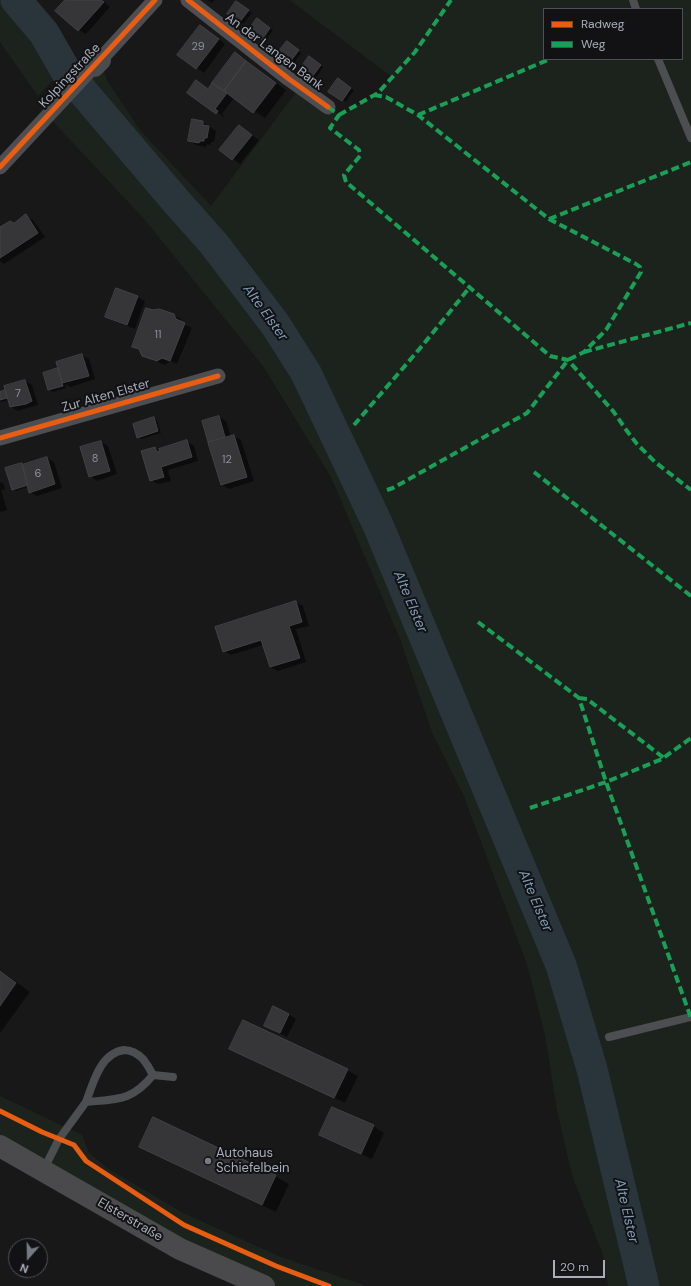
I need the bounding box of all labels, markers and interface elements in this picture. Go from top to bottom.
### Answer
legend [543,8,683,60]
street label: An der Langen Bank [222,10,326,94]
text: Radweg [581,16,624,32]
text: Weg [581,36,605,52]
street label: Kolpingstraße [36,40,104,112]
house number: 29 [191,40,205,54]
water label: Alte Elster [239,282,291,344]
house number: 11 [155,328,161,342]
street label: Zur Alten Elster [60,376,152,416]
house number: 7 [15,387,21,401]
house number: 8 [92,452,98,466]
house number: 12 [222,453,232,467]
house number: 6 [35,467,41,481]
water label: Alte Elster [389,569,431,635]
water label: Alte Elster [514,868,556,934]
place label: Autohaus Schiefelbein [216,1146,290,1177]
marker: Autohaus Schiefelbein [203,1156,213,1166]
water label: Alte Elster [610,1177,642,1245]
street label: Elsterstraße [95,1195,165,1245]
north arrow [8,1238,48,1278]
scale bar [555,1252,607,1278]
text: 20 m [560,1259,589,1275]
text: N [18,1260,30,1276]

